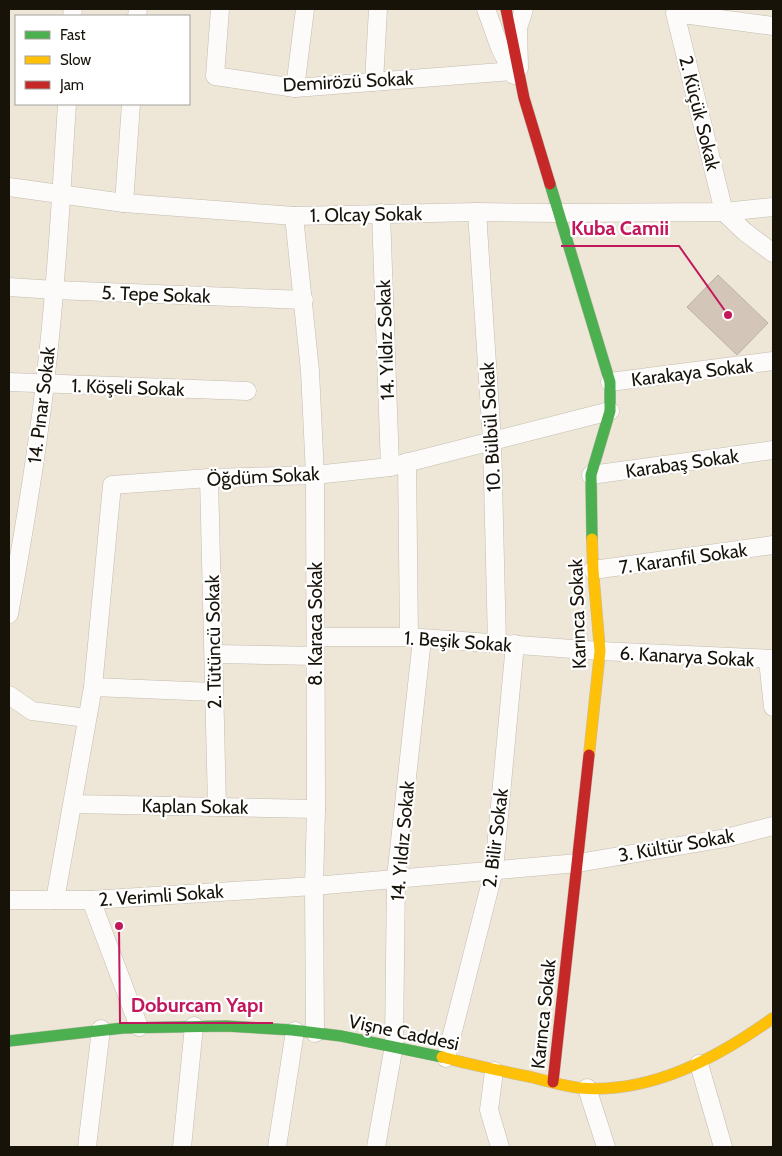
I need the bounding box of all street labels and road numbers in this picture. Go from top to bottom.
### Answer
street label: 2. Küçük Sokak [674,53,725,173]
street label: Demirözü Sokak [282,67,414,96]
street label: 1. Olcay Sokak [310,202,423,227]
street label: 14. Yıldız Sokak [372,279,399,401]
street label: 5. Tepe Sokak [101,281,211,308]
street label: 14. Pınar Sokak [23,345,60,465]
street label: Karakaya Sokak [630,354,755,391]
street label: 10. Bülbül Sokak [476,361,505,492]
street label: 1. Köşeli Sokak [71,374,185,401]
street label: Karabaş Sokak [624,444,741,483]
street label: Öğdüm Sokak [206,462,321,491]
street label: 7. Karanfil Sokak [618,538,749,579]
street label: Karınca Sokak [564,558,591,669]
street label: 8. Karaca Sokak [304,561,327,686]
street label: 2. Tütüncü Sokak [201,574,226,709]
street label: 1. Beşik Sokak [403,626,513,657]
street label: 6. Kanarya Sokak [619,641,756,672]
street label: 14. Yıldız Sokak [386,780,419,902]
street label: 2. Bilir Sokak [478,787,513,889]
street label: Kaplan Sokak [142,794,249,819]
street label: 3. Kültür Sokak [616,824,736,867]
street label: 2. Verimli Sokak [98,880,225,911]
street label: Karınca Sokak [526,958,561,1070]
street label: Vişne Caddesi [346,1010,461,1055]

